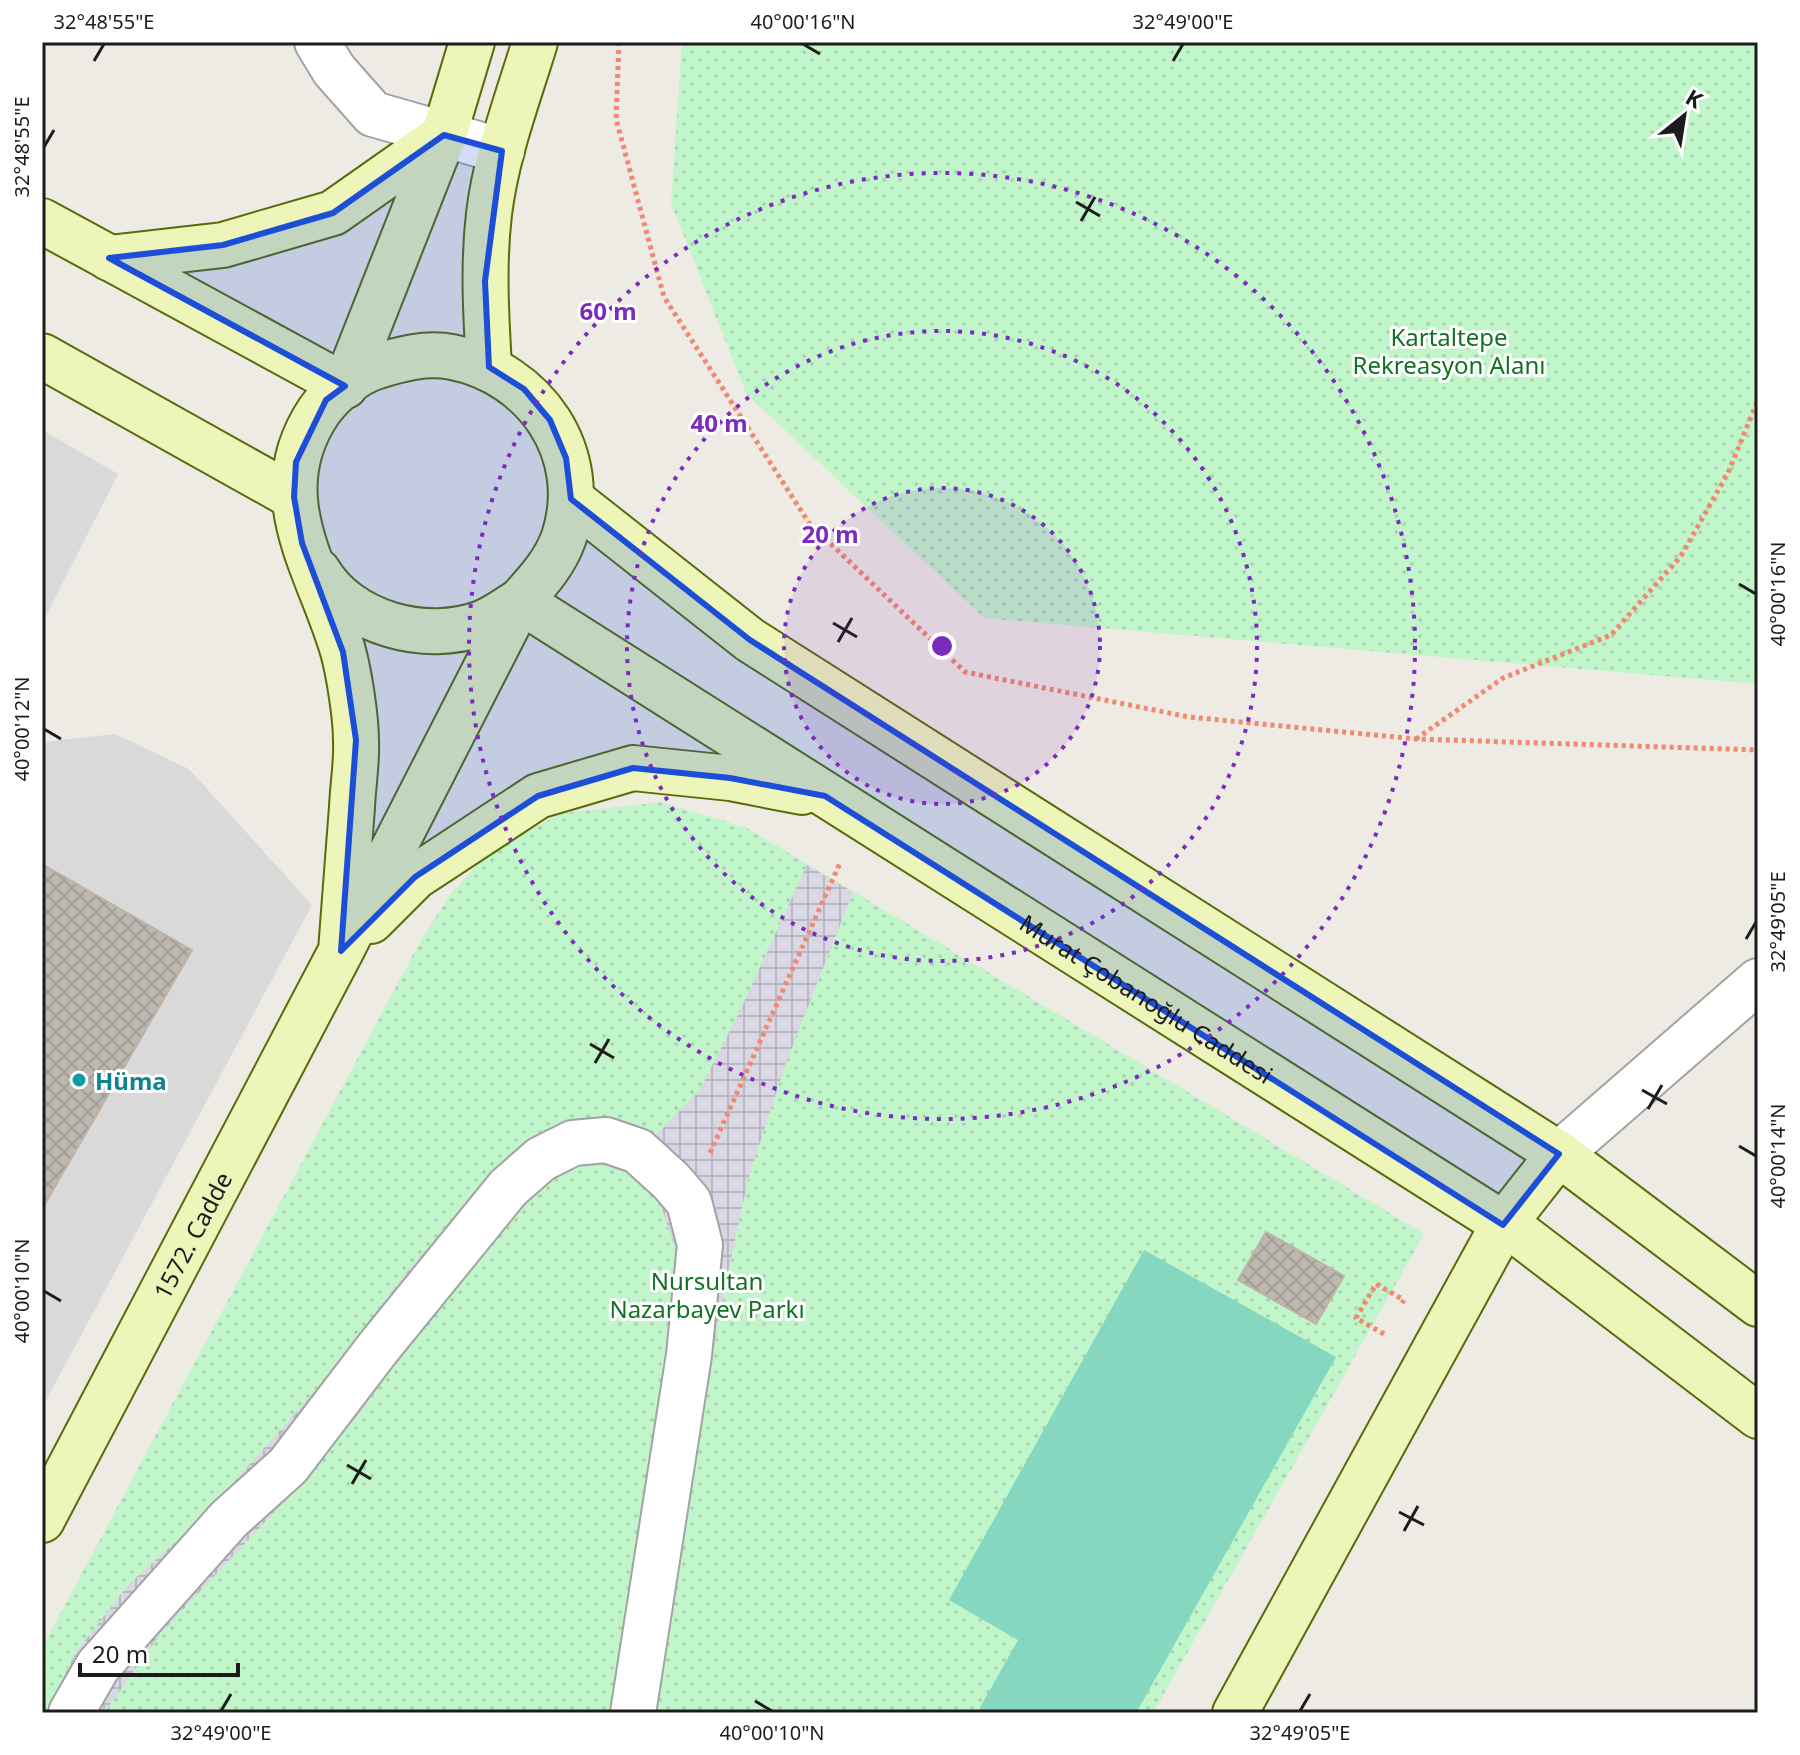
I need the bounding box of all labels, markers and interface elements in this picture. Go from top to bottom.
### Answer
text: 32°48'55"E [54,8,154,35]
text: 40°00'16"N [750,8,856,35]
text: 32°49'00"E [1133,8,1233,35]
north arrow [1644,76,1724,156]
text: K [1681,81,1709,115]
text: 32°48'55"E [8,97,35,197]
text: 60 m [579,294,637,327]
park label: Kartaltepe Rekreasyon Alanı [1352,320,1546,381]
text: 40 m [690,406,748,439]
text: 20 m [801,517,859,550]
text: 40°00'16"N [1764,541,1791,647]
centre of rings [928,632,956,660]
text: 40°00'12"N [8,676,35,782]
text: 32°49'05"E [1764,872,1791,972]
street label: Murat Çobanoğlu Caddesi [1014,906,1280,1090]
place label: Hüma [95,1064,167,1097]
marker: Hüma [70,1071,88,1089]
text: 40°00'14"N [1764,1103,1791,1209]
street label: 1572. Cadde [145,1166,239,1304]
text: 40°00'10"N [8,1238,35,1344]
park label: Nursultan Nazarbayev Parkı [609,1264,805,1325]
scale bar [80,1627,238,1677]
text: 20 m [92,1637,148,1670]
text: 32°49'00"E [171,1719,271,1746]
text: 40°00'10"N [719,1719,825,1746]
text: 32°49'05"E [1250,1719,1350,1746]

